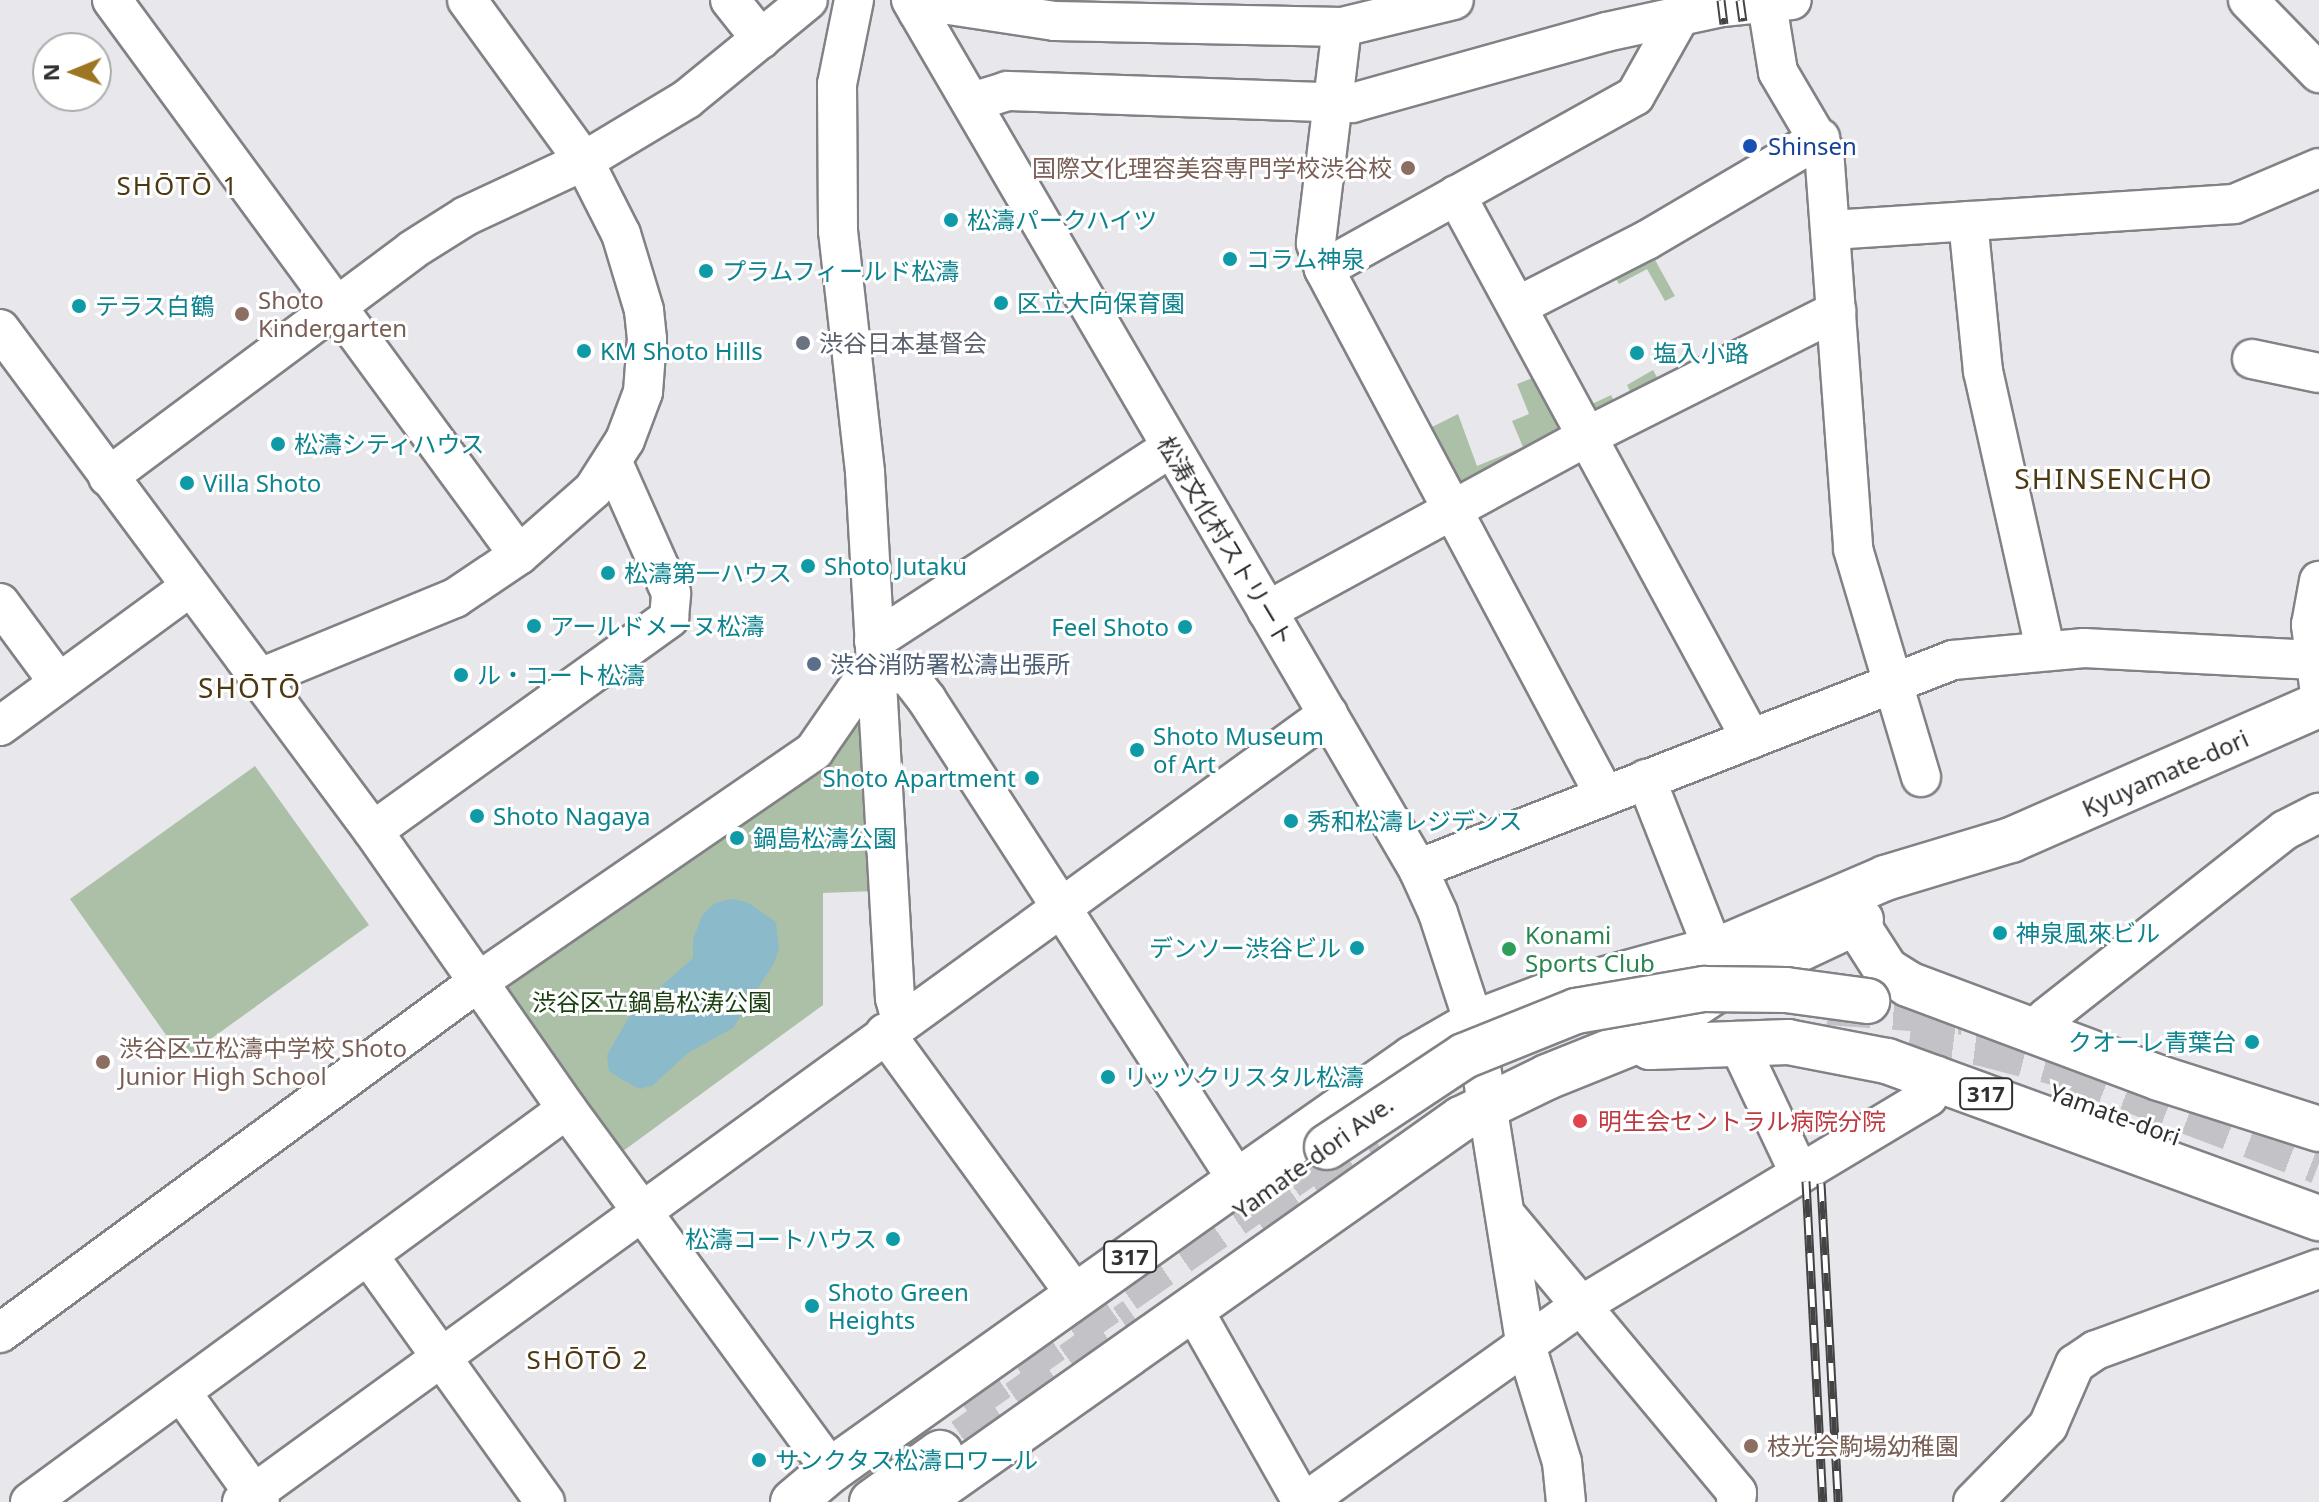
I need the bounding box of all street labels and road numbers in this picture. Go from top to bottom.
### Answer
street label: 松涛文化村ストリート [1152,431,1300,651]
street label: Kyuyamate-dori [2077,723,2253,823]
road number: 317 [1958,1076,2014,1112]
street label: Yamate-dori [2046,1077,2184,1151]
street label: Yamate-dori Ave. [1227,1089,1399,1225]
road number: 317 [1102,1239,1158,1275]

